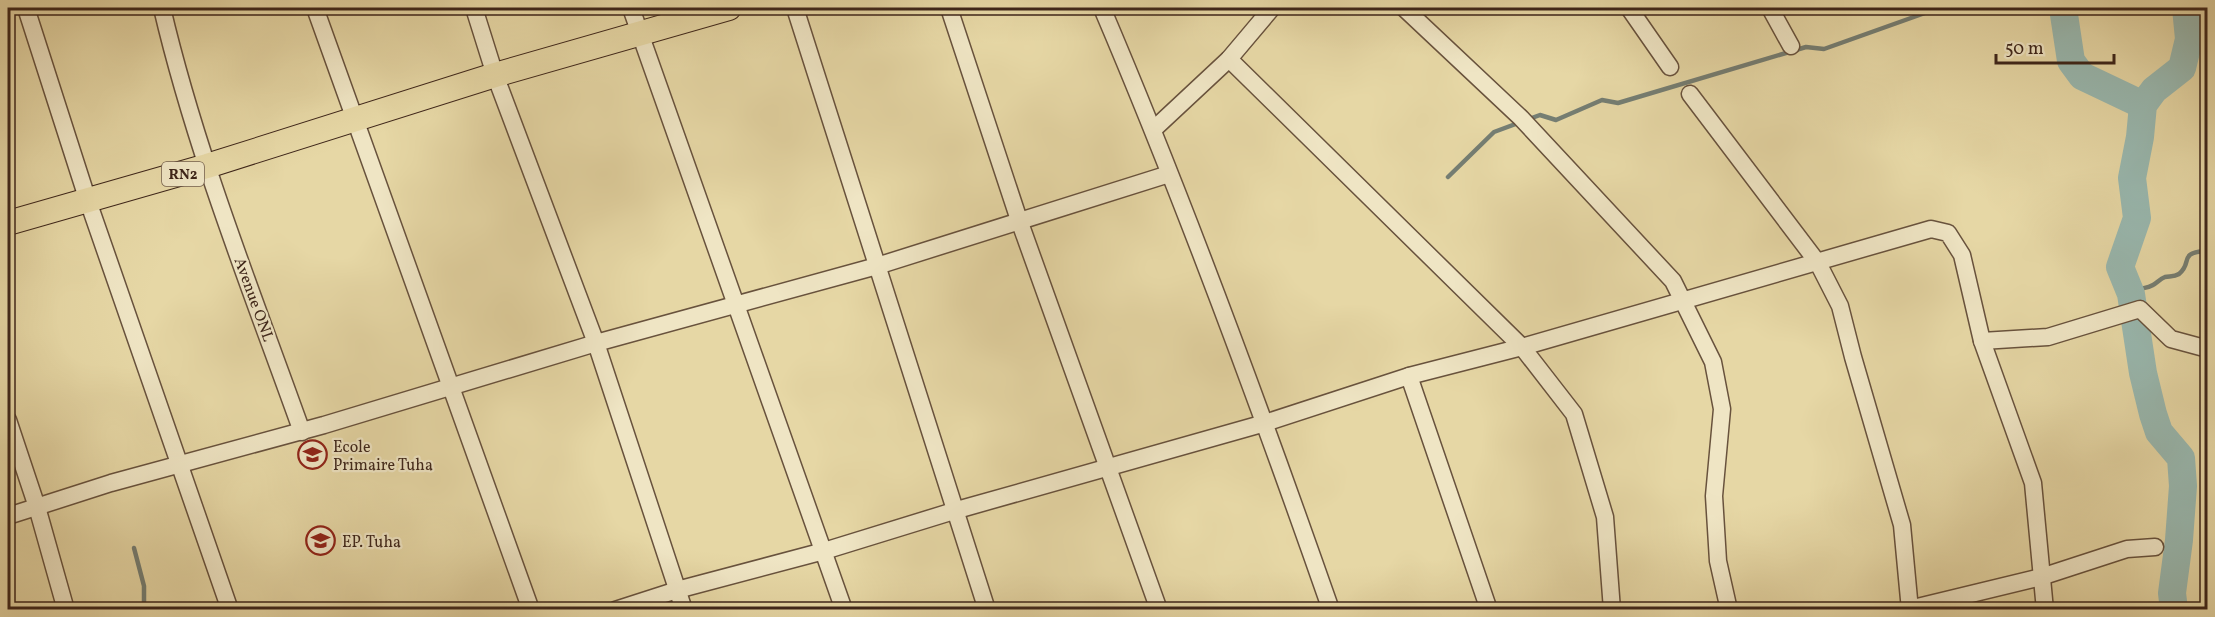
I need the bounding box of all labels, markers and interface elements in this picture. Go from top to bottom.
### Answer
scale bar [1996,27,2114,65]
text: 50 m [2005,37,2044,62]
road number: RN2 [162,162,204,186]
street label: Avenue ONL [228,255,279,345]
place label: Ecole Primaire Tuha [333,437,433,477]
school or university icon: Ecole Primaire Tuha [296,439,328,471]
school or university icon: EP. Tuha [305,525,337,557]
place label: EP. Tuha [342,532,401,554]

